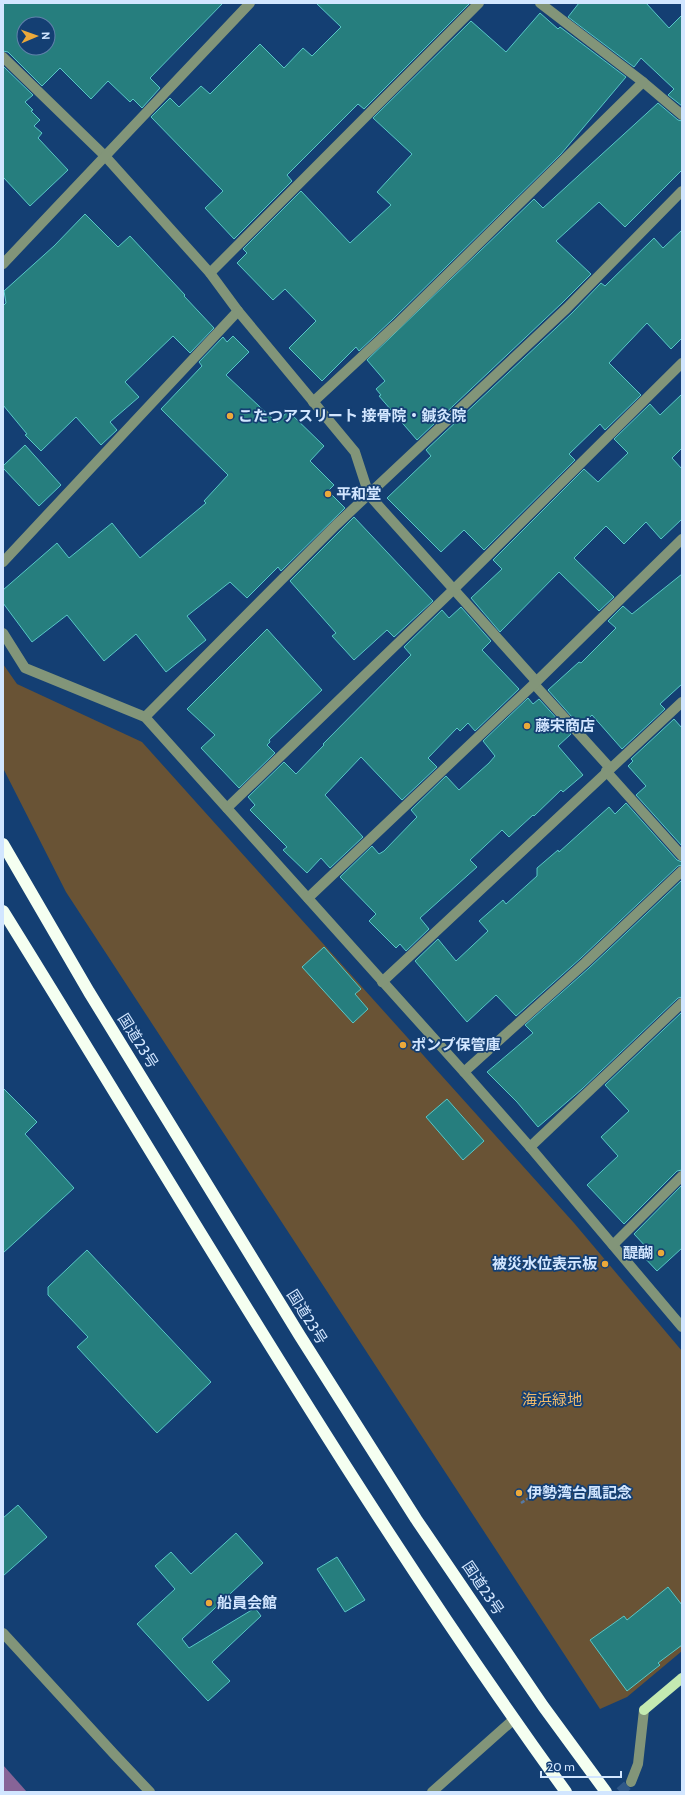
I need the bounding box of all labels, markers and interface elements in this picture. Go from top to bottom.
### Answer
north arrow [16,16,56,56]
text: N [39,32,53,40]
place label: こたつアスリート 接骨院・鍼灸院 [238,407,466,425]
marker: こたつアスリート 接骨院・鍼灸院 [225,411,235,421]
place label: 平和堂 [336,485,381,503]
marker: 平和堂 [323,489,333,499]
place label: 藤宋商店 [535,717,595,735]
marker: 藤宋商店 [522,721,532,731]
street label: 国道23号 [114,1010,162,1072]
place label: ポンプ保管庫 [411,1036,501,1054]
marker: ポンプ保管庫 [398,1040,408,1050]
place label: 醍醐 [623,1244,653,1262]
marker: 醍醐 [656,1248,666,1258]
place label: 被災水位表示板 [492,1255,598,1273]
marker: 被災水位表示板 [600,1259,610,1269]
street label: 国道23号 [283,1286,331,1348]
park label: 海浜緑地 [522,1391,582,1409]
place label: 伊勢湾台風記念 [527,1484,632,1502]
marker: 伊勢湾台風記念 [514,1488,524,1498]
street label: 国道23号 [458,1558,508,1618]
place label: 船員会館 [217,1594,277,1612]
marker: 船員会館 [204,1598,214,1608]
scale bar [541,1753,621,1779]
text: 20 m [547,1759,575,1774]

